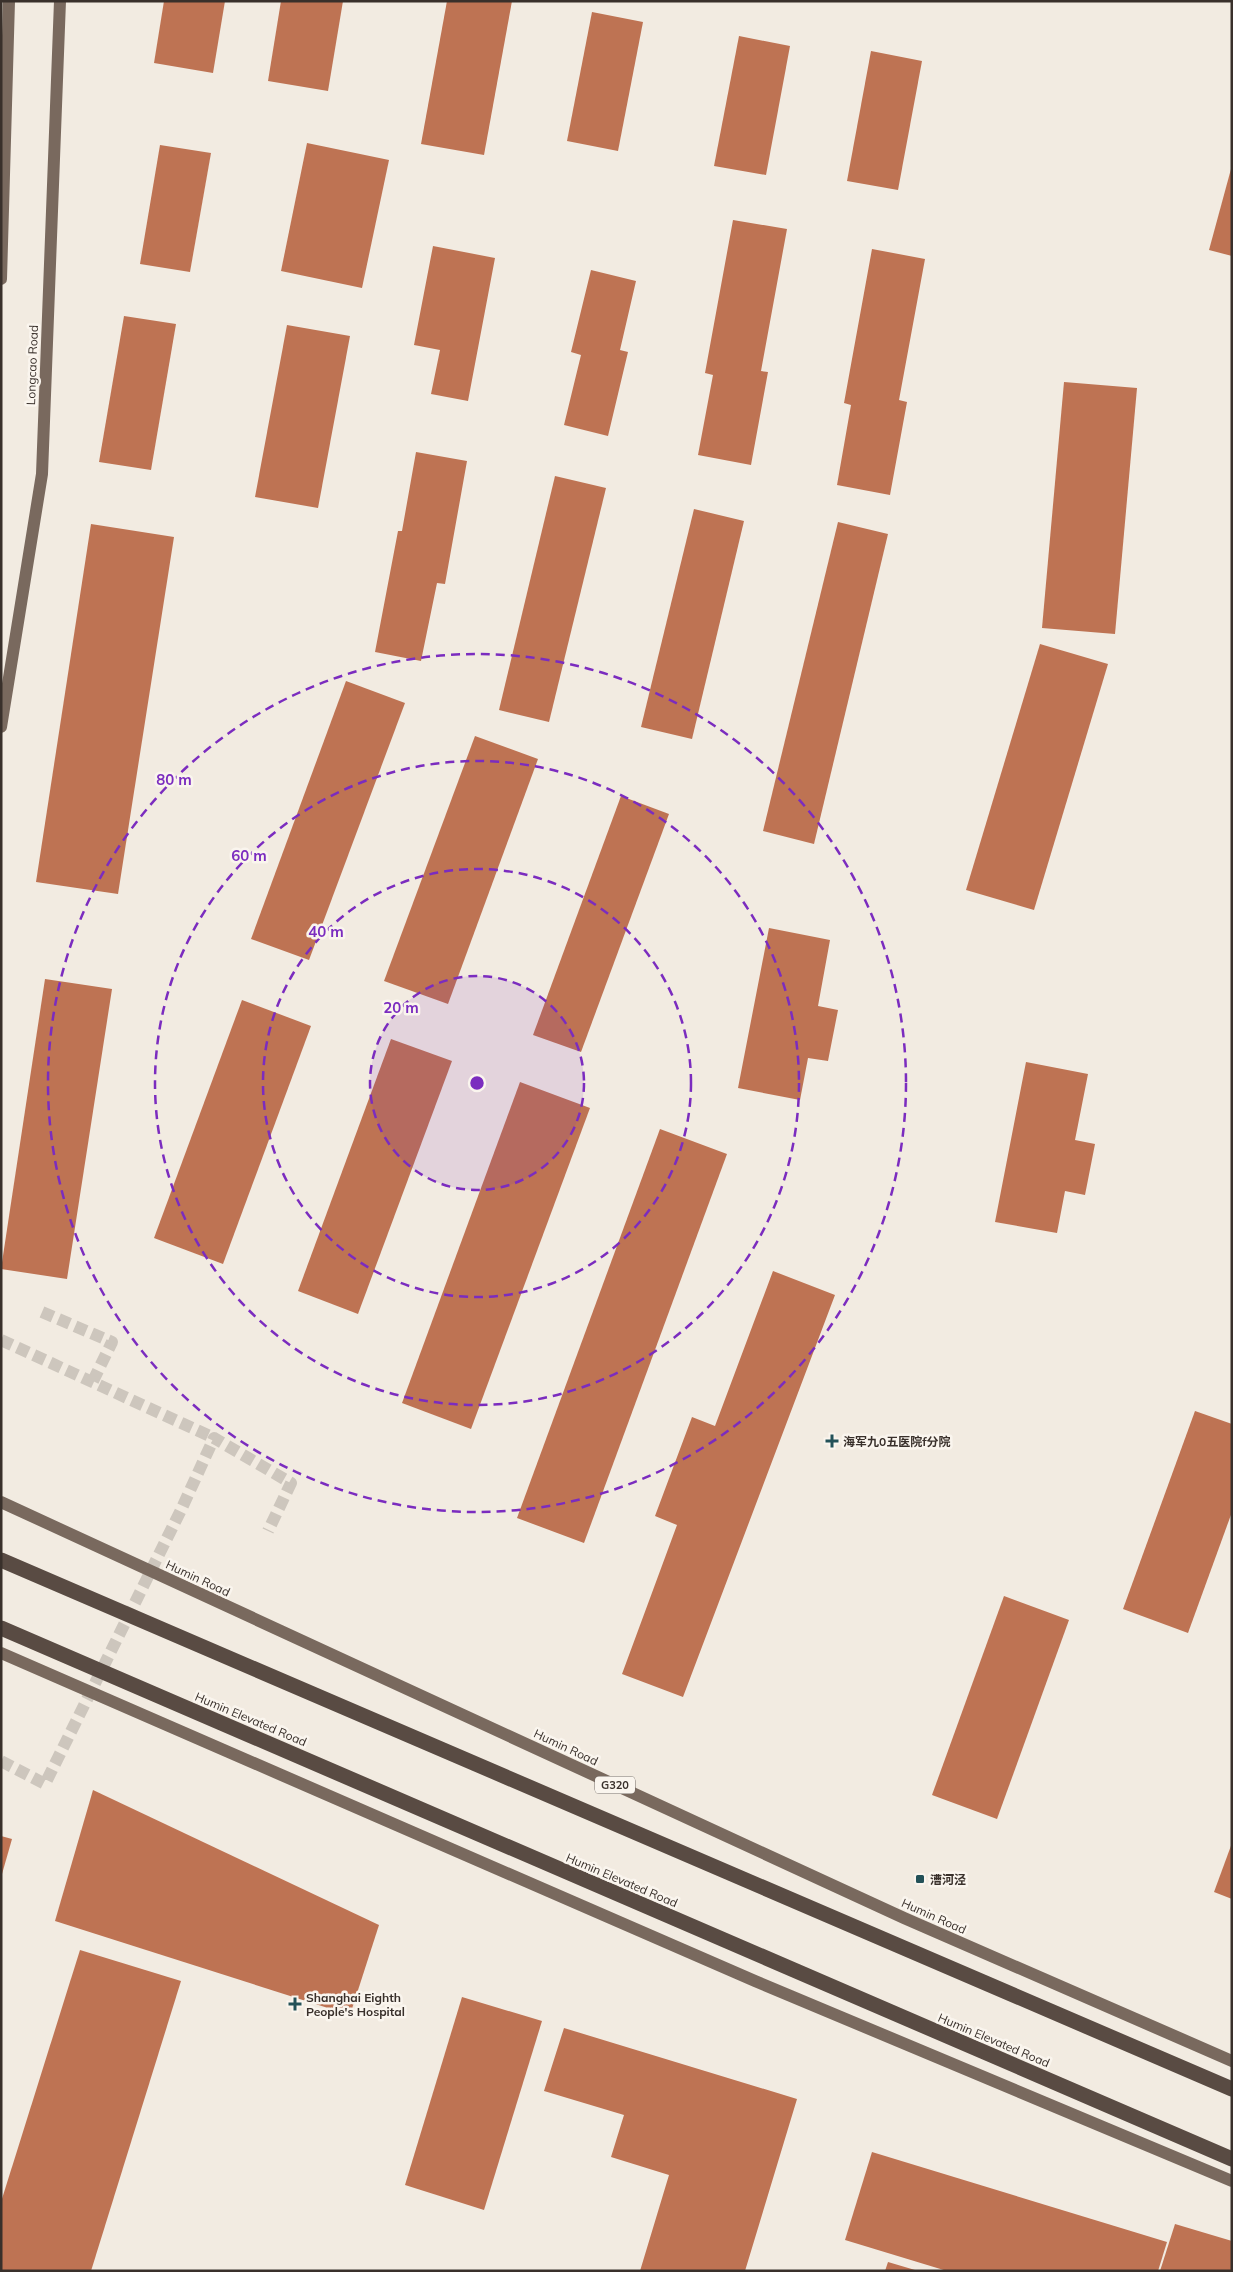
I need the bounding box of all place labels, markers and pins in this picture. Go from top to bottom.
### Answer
centre of rings [468,1074,486,1092]
marker: 海军九0五医院f分院 [825,1434,839,1448]
place label: 海军九0五医院f分院 [843,1434,951,1449]
place label: 漕河泾 [930,1872,966,1887]
marker: 漕河泾 [914,1873,926,1885]
place label: Shanghai Eighth People's Hospital [306,1990,405,2019]
marker: Shanghai Eighth People's Hospital [288,1997,302,2011]

